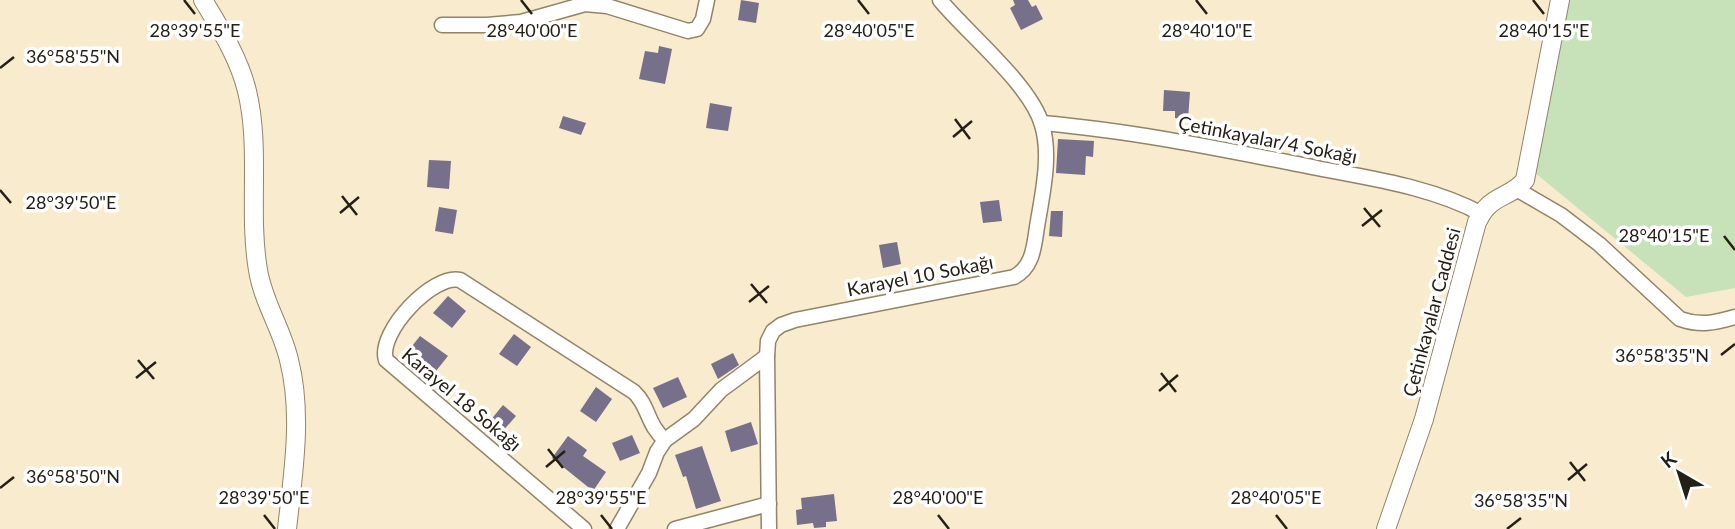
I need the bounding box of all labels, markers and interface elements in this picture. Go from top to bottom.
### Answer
text: 28°39'55"E [150,19,240,41]
text: 28°40'00"E [487,19,577,41]
text: 28°40'05"E [824,19,914,41]
text: 28°40'10"E [1162,19,1252,41]
text: 28°40'15"E [1499,19,1589,41]
text: 36°58'55"N [26,45,120,67]
street label: Çetinkayalar/4 Sokağı [1177,110,1359,168]
text: 28°39'50"E [26,191,116,213]
text: 28°40'15"E [1619,224,1709,246]
street label: Çetinkayalar Caddesi [1397,225,1465,399]
street label: Karayel 10 Sokağı [845,250,995,300]
street label: Karayel 18 Sokağı [398,343,526,455]
text: 36°58'35"N [1615,344,1709,366]
north arrow [1644,438,1714,508]
text: K [1656,446,1681,472]
text: 36°58'50"N [26,465,120,487]
text: 28°39'50"E [219,486,309,508]
text: 28°39'55"E [556,486,646,508]
text: 28°40'00"E [893,486,983,508]
text: 28°40'05"E [1231,486,1321,508]
text: 36°58'35"N [1474,489,1568,511]

